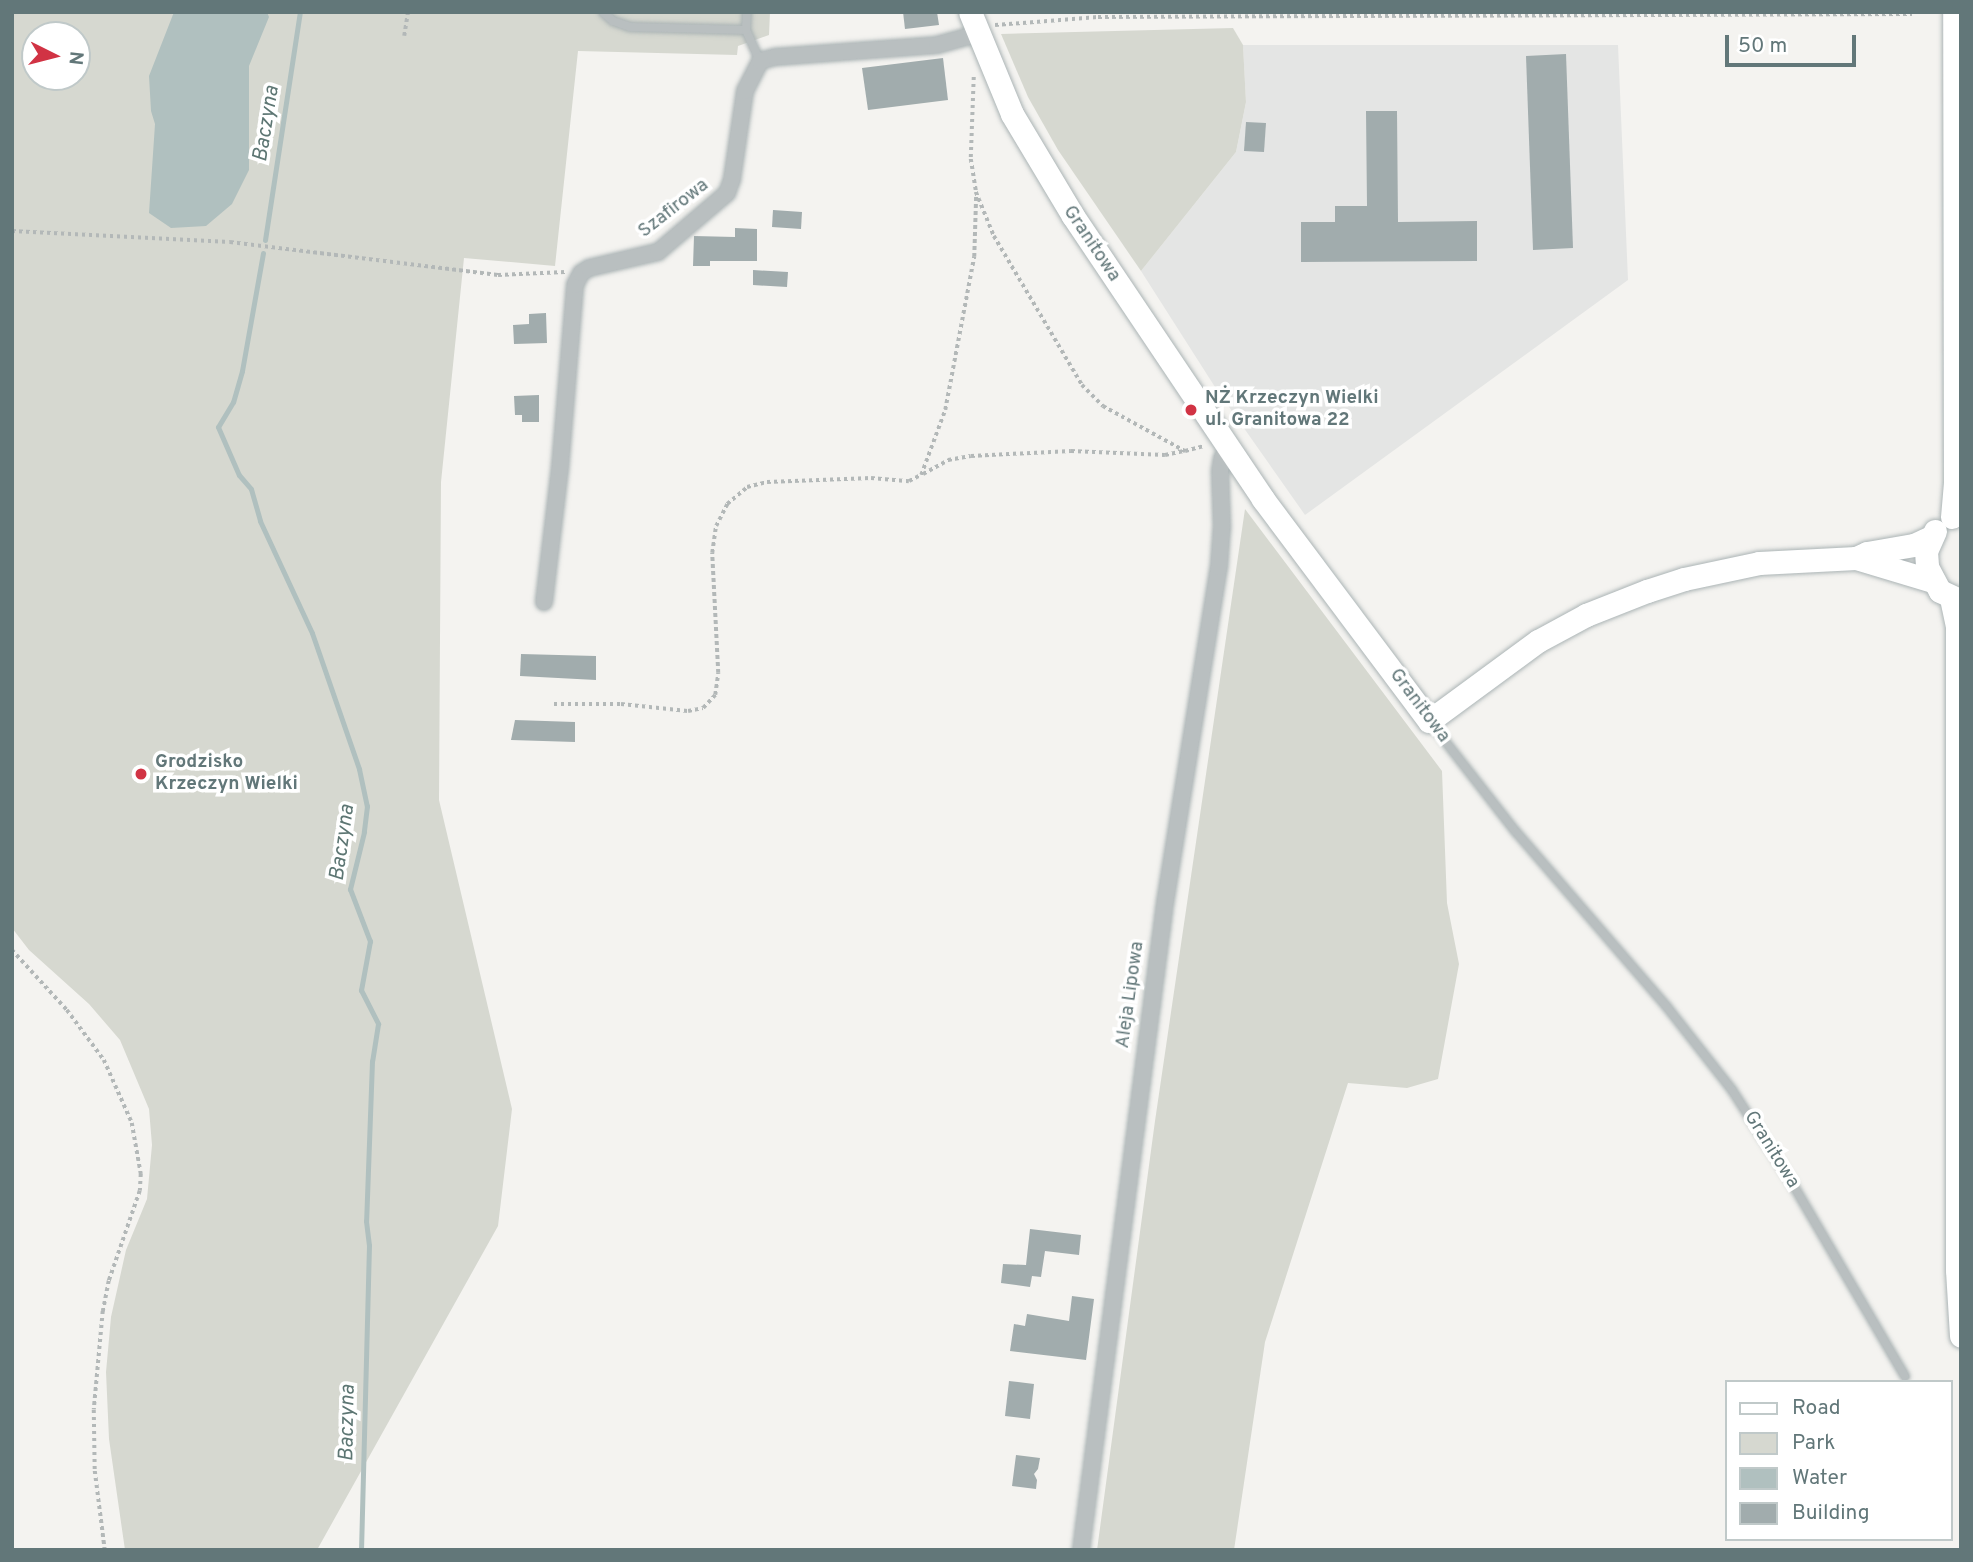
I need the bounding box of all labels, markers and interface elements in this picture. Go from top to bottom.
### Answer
north arrow [21,21,91,91]
scale bar [1728,21,1859,65]
text: 50 m [1738,33,1787,60]
text: N [62,50,88,66]
water label: Baczyna [249,84,285,164]
street label: Szafirowa [634,175,714,243]
street label: Granitowa [1057,202,1125,286]
place label: NŻ Krzeczyn Wielki ul. Granitowa 22 [1205,388,1379,432]
marker: NŻ Krzeczyn Wielki ul. Granitowa 22 [1183,402,1199,418]
street label: Granitowa [1384,665,1454,747]
place label: Grodzisko Krzeczyn Wielki [155,752,298,796]
marker: Grodzisko Krzeczyn Wielki [133,766,149,782]
water label: Baczyna [325,803,361,883]
street label: Aleja Lipowa [1112,940,1150,1050]
street label: Granitowa [1738,1107,1804,1193]
legend [1724,1380,1952,1541]
water label: Baczyna [335,1384,361,1462]
text: Road [1792,1395,1841,1422]
text: Park [1792,1430,1835,1457]
text: Water [1792,1465,1847,1492]
text: Building [1792,1500,1870,1527]

